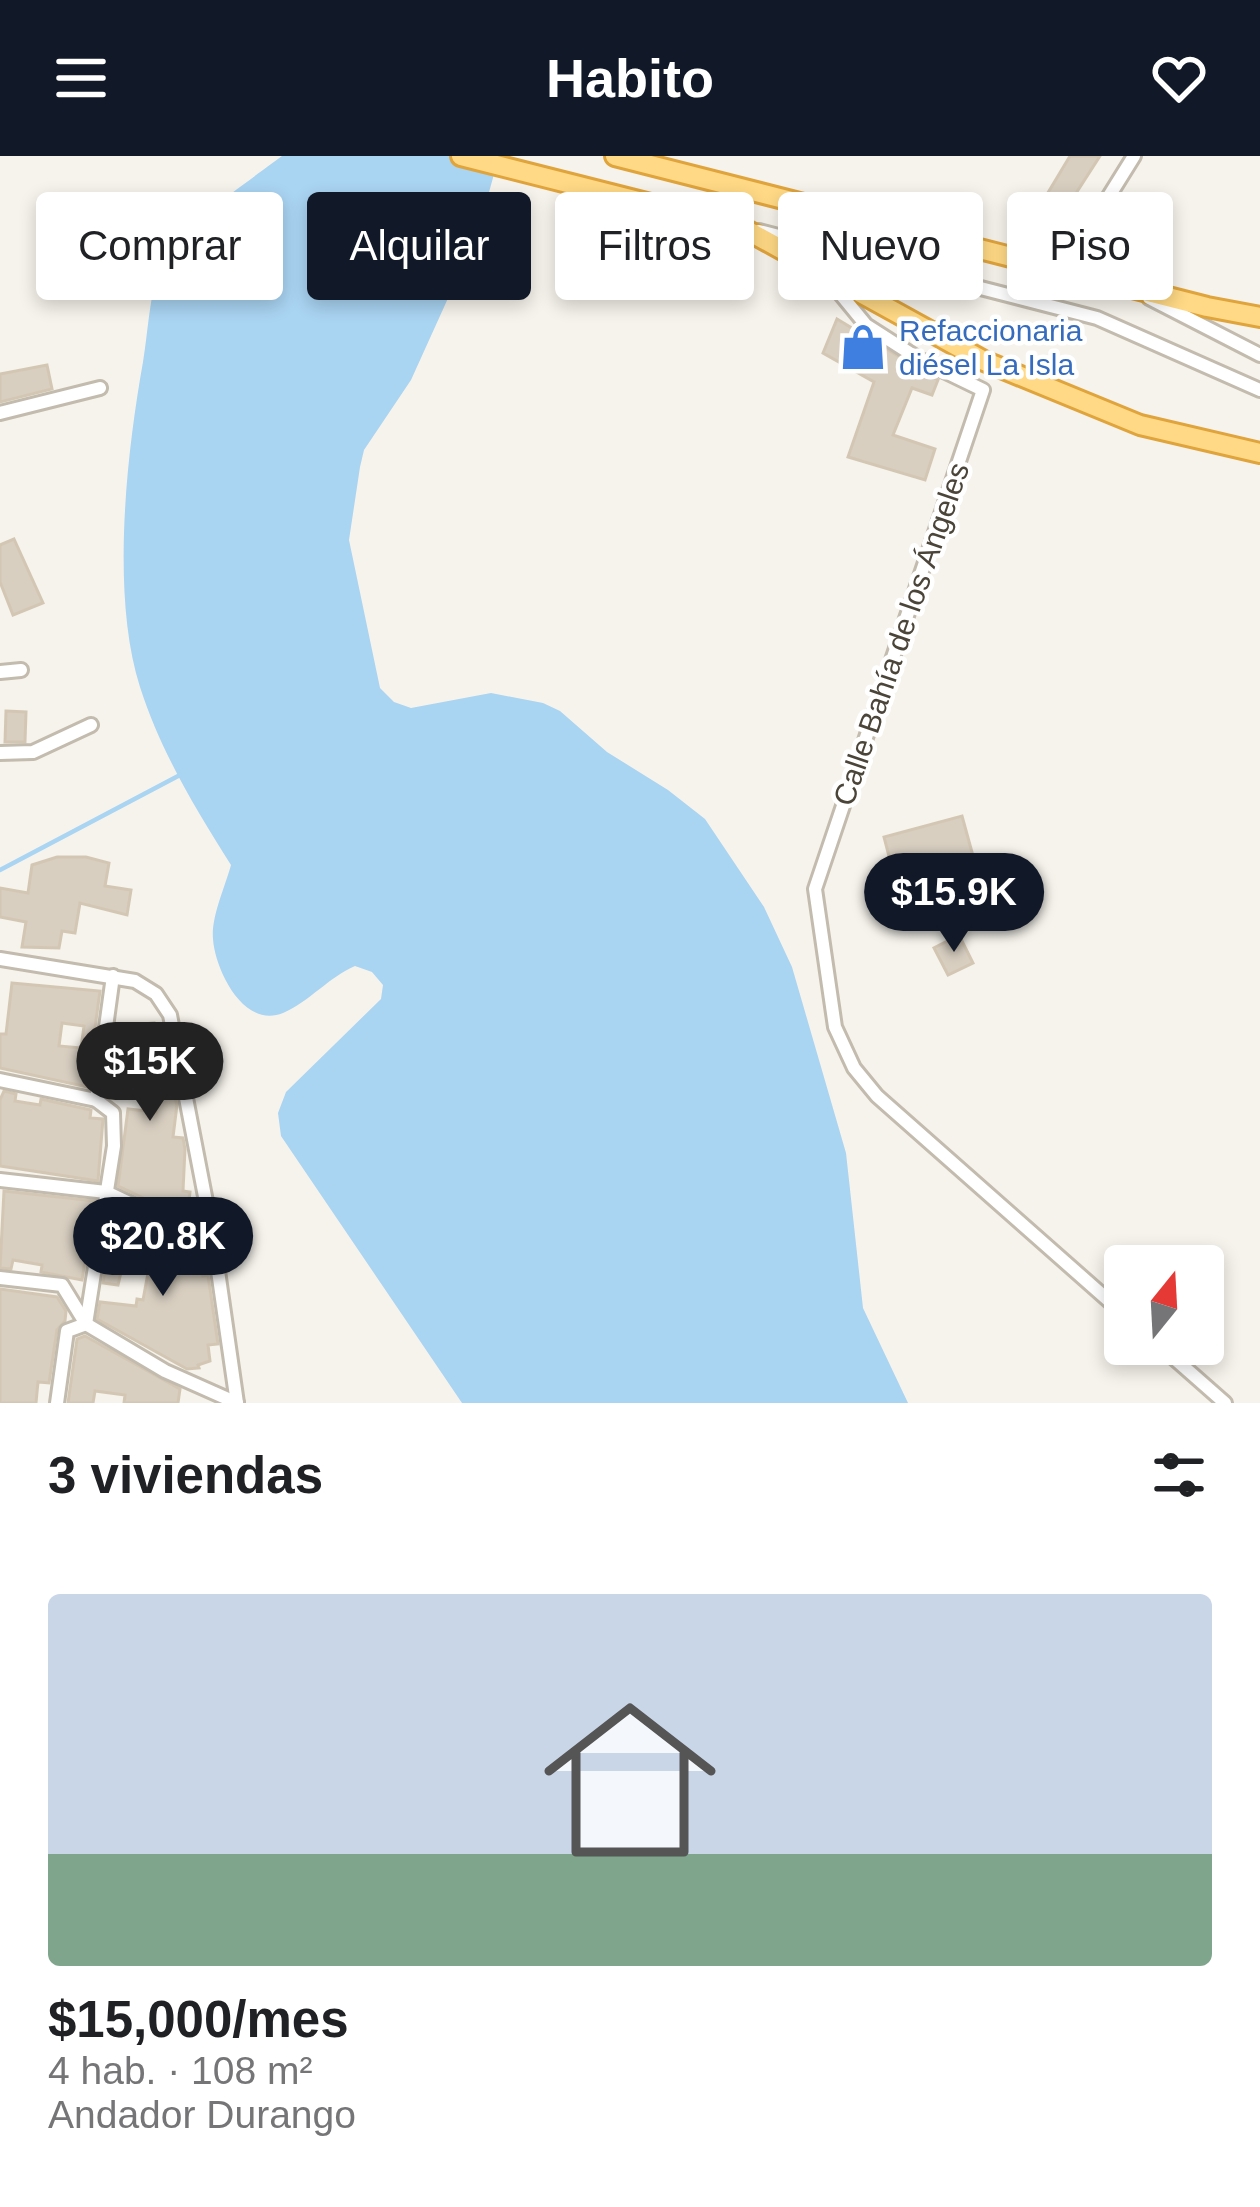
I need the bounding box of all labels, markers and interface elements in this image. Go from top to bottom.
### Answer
icon: menu [48,45,114,111]
icon: heart [1146,45,1212,111]
text: Habito [546,48,714,108]
chip: Comprar [36,192,283,300]
chip: Alquilar [307,192,531,300]
chip: Filtros [555,192,754,300]
chip: Nuevo [778,192,983,300]
chip: Piso [1007,192,1173,300]
place label: Refaccionaria diésel La Isla [899,314,1083,381]
shop icon: Refaccionaria diésel La Isla [838,322,888,372]
street label: Calle Bahía de los Ángeles [827,458,975,810]
pin: $15.9K [856,853,1052,955]
text: $15.9K [891,870,1017,913]
pin: $15K [79,1022,221,1124]
text: $15K [103,1039,197,1082]
pin: $20.8K [65,1197,261,1299]
text: $20.8K [100,1214,226,1257]
north arrow [1104,1245,1224,1365]
map controls [1104,1245,1224,1365]
icon: filters [1146,1442,1212,1508]
text: 3 viviendas [48,1447,323,1504]
icon: home [522,1672,738,1888]
text: $15,000/mes [48,1991,349,2048]
text: 4 hab. · 108 m² [48,2049,312,2092]
text: Andador Durango [48,2093,356,2136]

